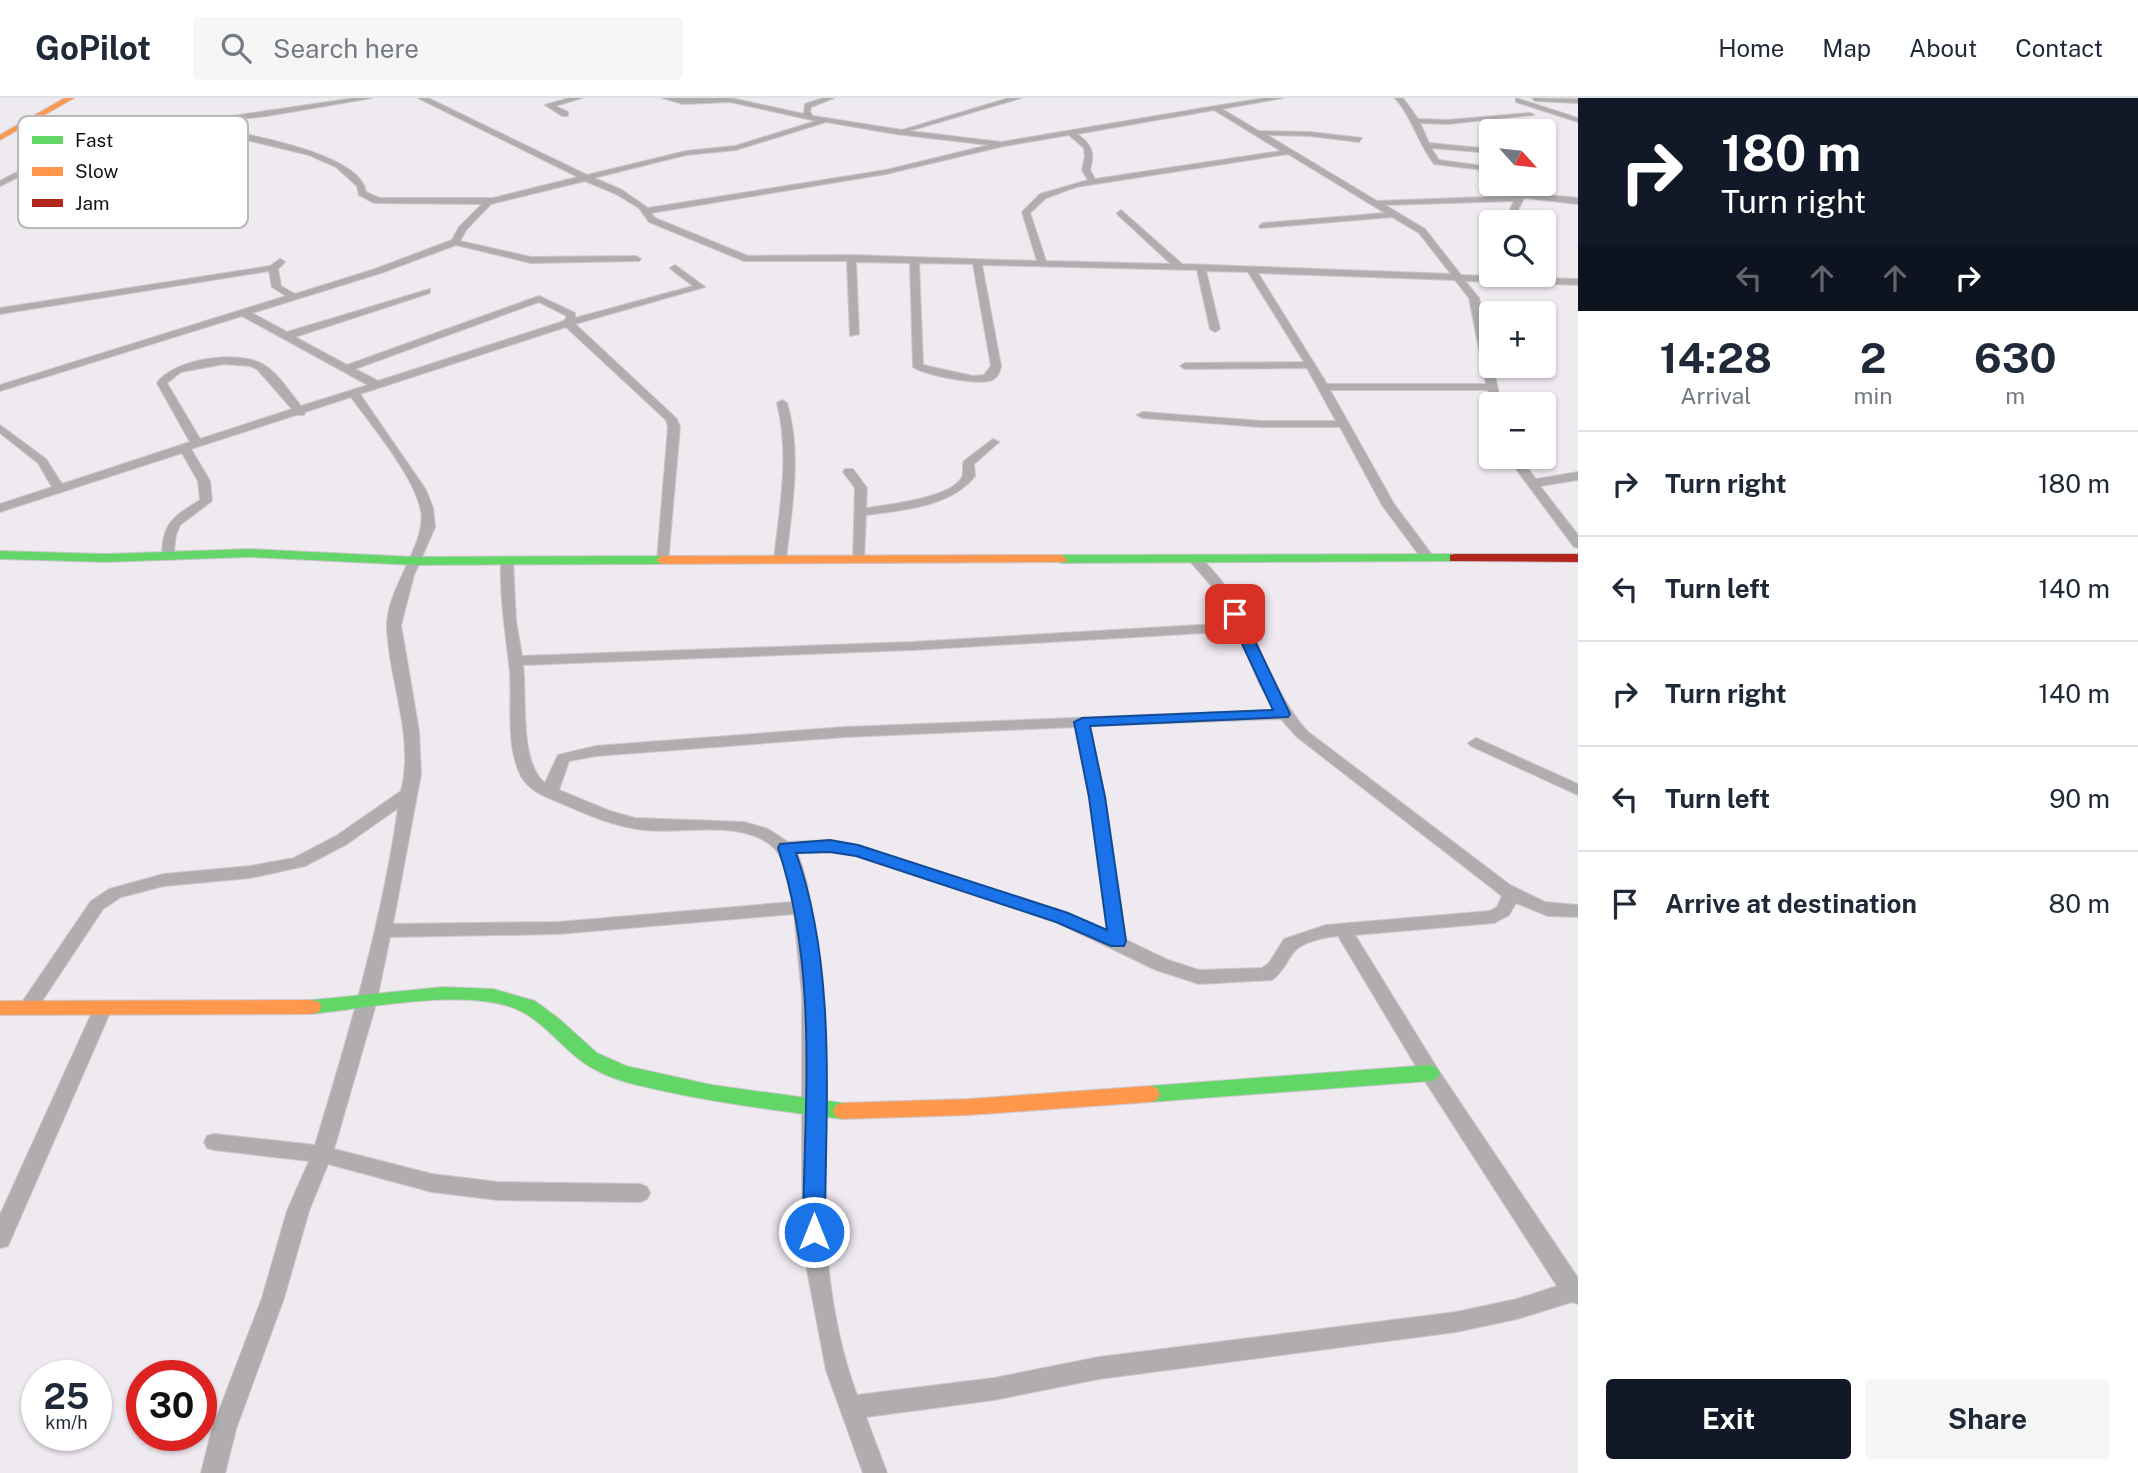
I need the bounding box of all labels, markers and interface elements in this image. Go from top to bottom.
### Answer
search box [193,17,683,80]
text: GoPilot [35,29,151,67]
icon: search [217,29,255,67]
text: Search here [273,33,419,64]
text: Home [1718,34,1784,62]
text: Map [1822,34,1871,62]
text: About [1909,34,1977,62]
text: Contact [2015,34,2103,62]
legend [18,116,248,228]
north arrow [1479,119,1556,196]
map controls [1479,119,1556,469]
text: 180 m [1721,124,1861,182]
icon: right [1606,126,1697,217]
text: Fast [75,129,113,151]
text: Slow [75,160,119,182]
text: Turn right [1721,183,1866,220]
text: Jam [75,192,109,214]
button: search [1479,210,1556,287]
icon: left [1730,259,1768,297]
icon: ahead [1803,259,1841,297]
icon: ahead [1876,259,1914,297]
icon: right [1949,259,1987,297]
button: + [1479,301,1556,378]
text: 14:28 [1659,333,1772,382]
text: 2 [1860,333,1886,382]
text: 630 [1974,333,2057,382]
text: Arrival [1680,382,1751,409]
text: min [1854,382,1893,409]
text: m [2005,382,2025,409]
button: − [1479,392,1556,469]
icon: right [1606,465,1644,503]
text: Turn right [1665,468,1787,499]
text: 180 m [2038,468,2110,499]
icon: left [1606,570,1644,608]
text: Turn left [1665,573,1770,604]
text: 140 m [2038,573,2110,604]
pin [1205,584,1265,644]
icon: arrive [1216,595,1254,633]
icon: right [1606,675,1644,713]
text: Turn right [1665,678,1787,709]
text: 140 m [2038,678,2110,709]
icon: left [1606,780,1644,818]
text: Turn left [1665,783,1770,814]
text: 90 m [2049,783,2110,814]
icon: arrive [1606,885,1644,923]
text: Arrive at destination [1665,888,1917,919]
text: 80 m [2049,888,2110,919]
position arrow [777,1195,851,1269]
speed limit sign: 30 [126,1360,217,1451]
text: 25 [44,1376,89,1417]
button: Exit [1606,1379,1851,1459]
button: Share [1865,1379,2110,1459]
text: km/h [45,1412,88,1433]

